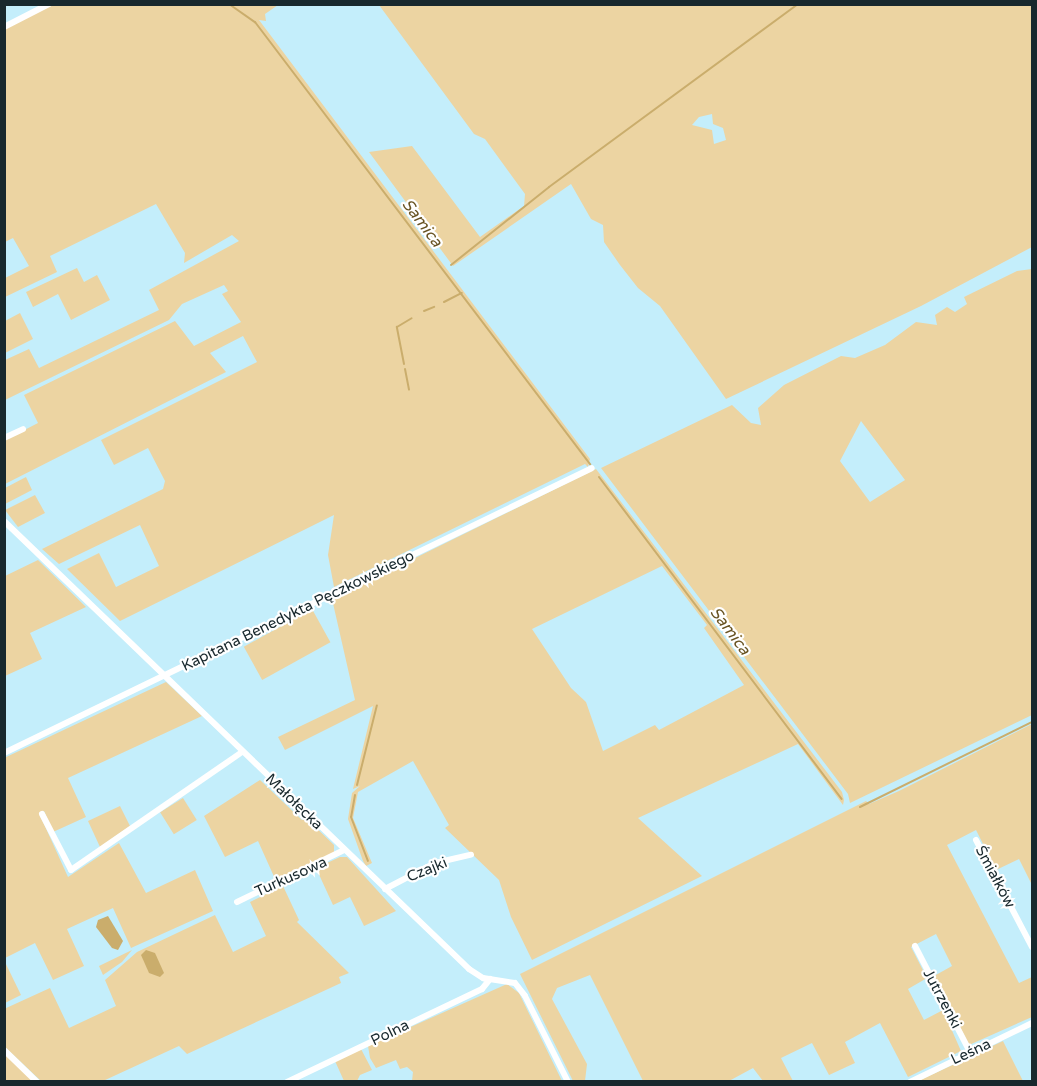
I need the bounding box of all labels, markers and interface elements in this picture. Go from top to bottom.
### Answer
water label: Samica [398,195,446,251]
street label: Kapitana Benedykta Pęczkowskiego [179,547,417,675]
water label: Samica [706,603,754,659]
street label: Małołęcka [262,770,326,834]
street label: Śmiałków [971,843,1019,911]
street label: Turkusowa [252,853,330,901]
street label: Czajki [404,854,450,886]
street label: Jutrzenki [919,966,965,1032]
street label: Polna [368,1016,412,1050]
street label: Leśna [948,1035,994,1069]

